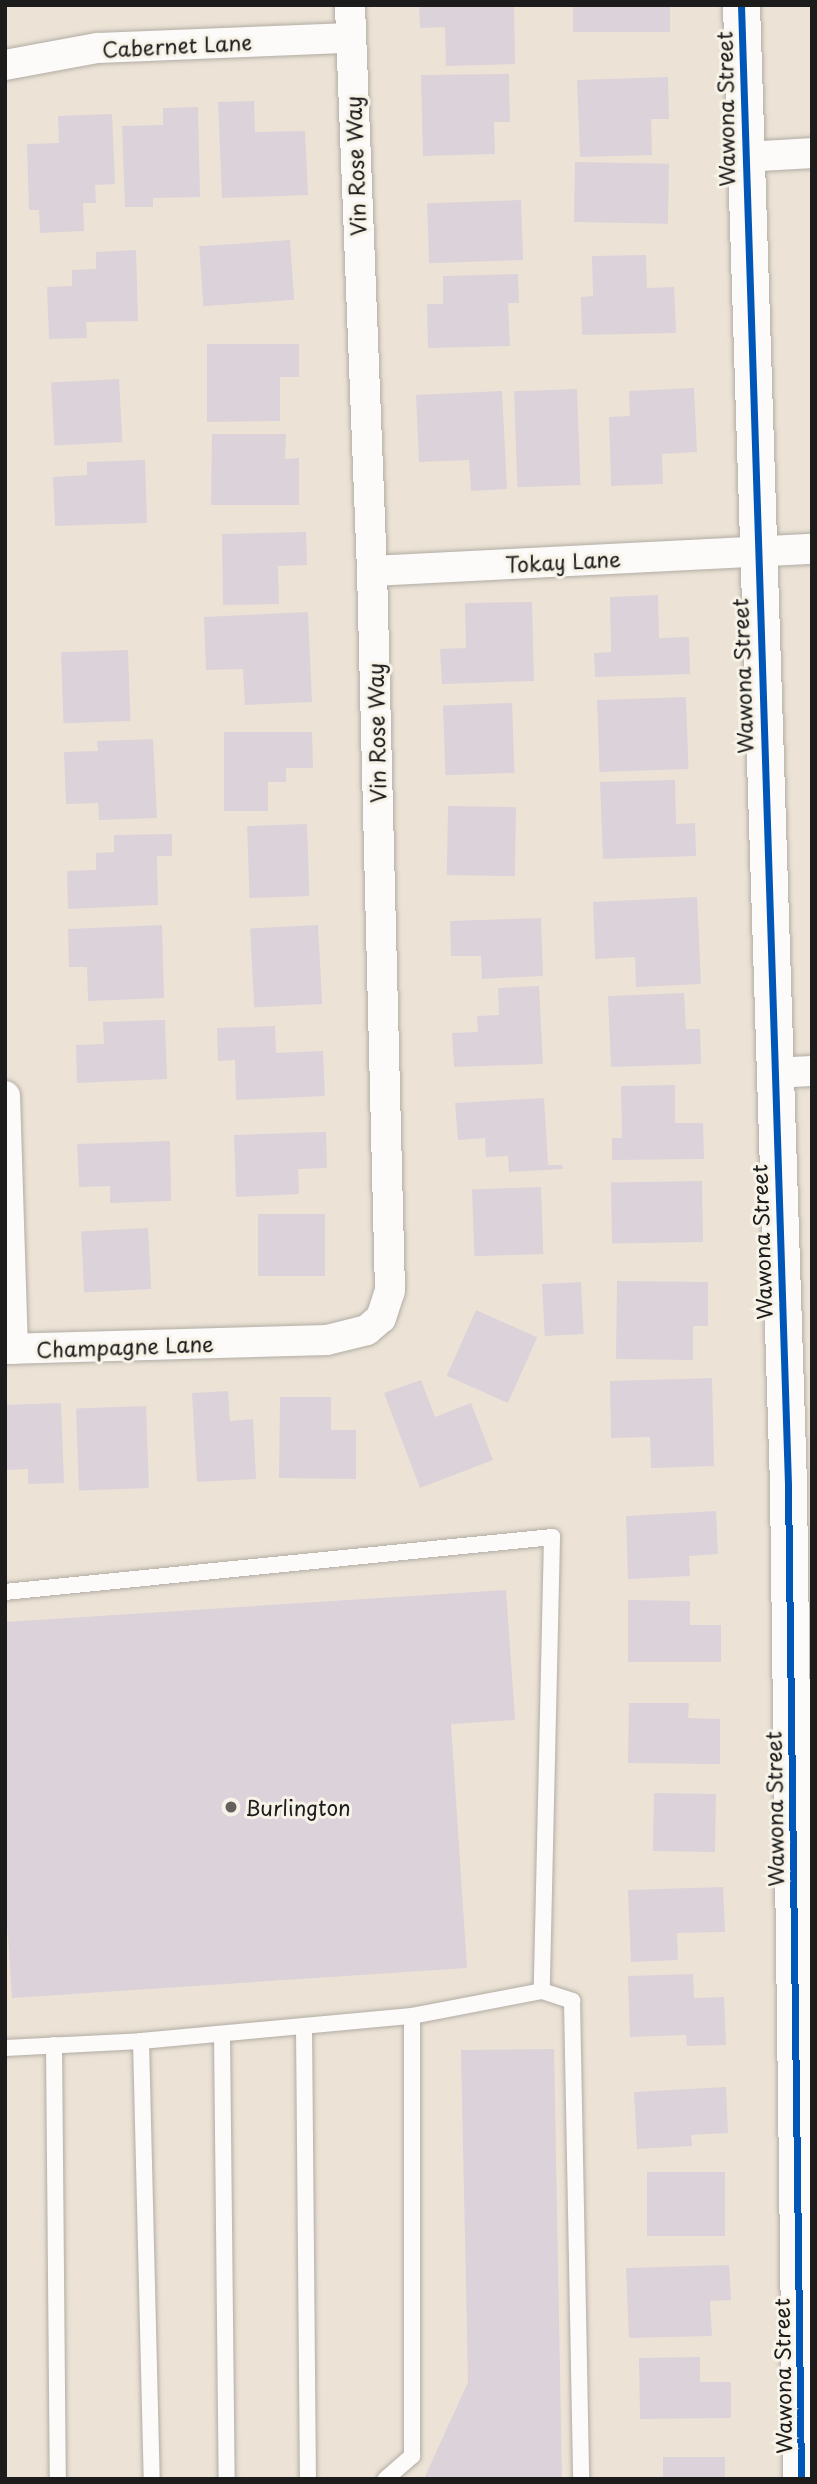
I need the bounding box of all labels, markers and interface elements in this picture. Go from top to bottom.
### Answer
street label: Cabernet Lane [101,28,253,62]
street label: Wawona Street [711,31,739,187]
street label: Vin Rose Way [340,97,370,235]
street label: Tokay Lane [504,545,622,577]
street label: Wawona Street [727,598,757,754]
street label: Vin Rose Way [362,664,390,802]
street label: Wawona Street [746,1164,776,1320]
street label: Champagne Lane [35,1330,215,1362]
street label: Wawona Street [760,1731,788,1887]
place label: Burlington [245,1794,351,1820]
marker: Burlington [223,1799,239,1815]
street label: Wawona Street [768,2298,796,2454]

